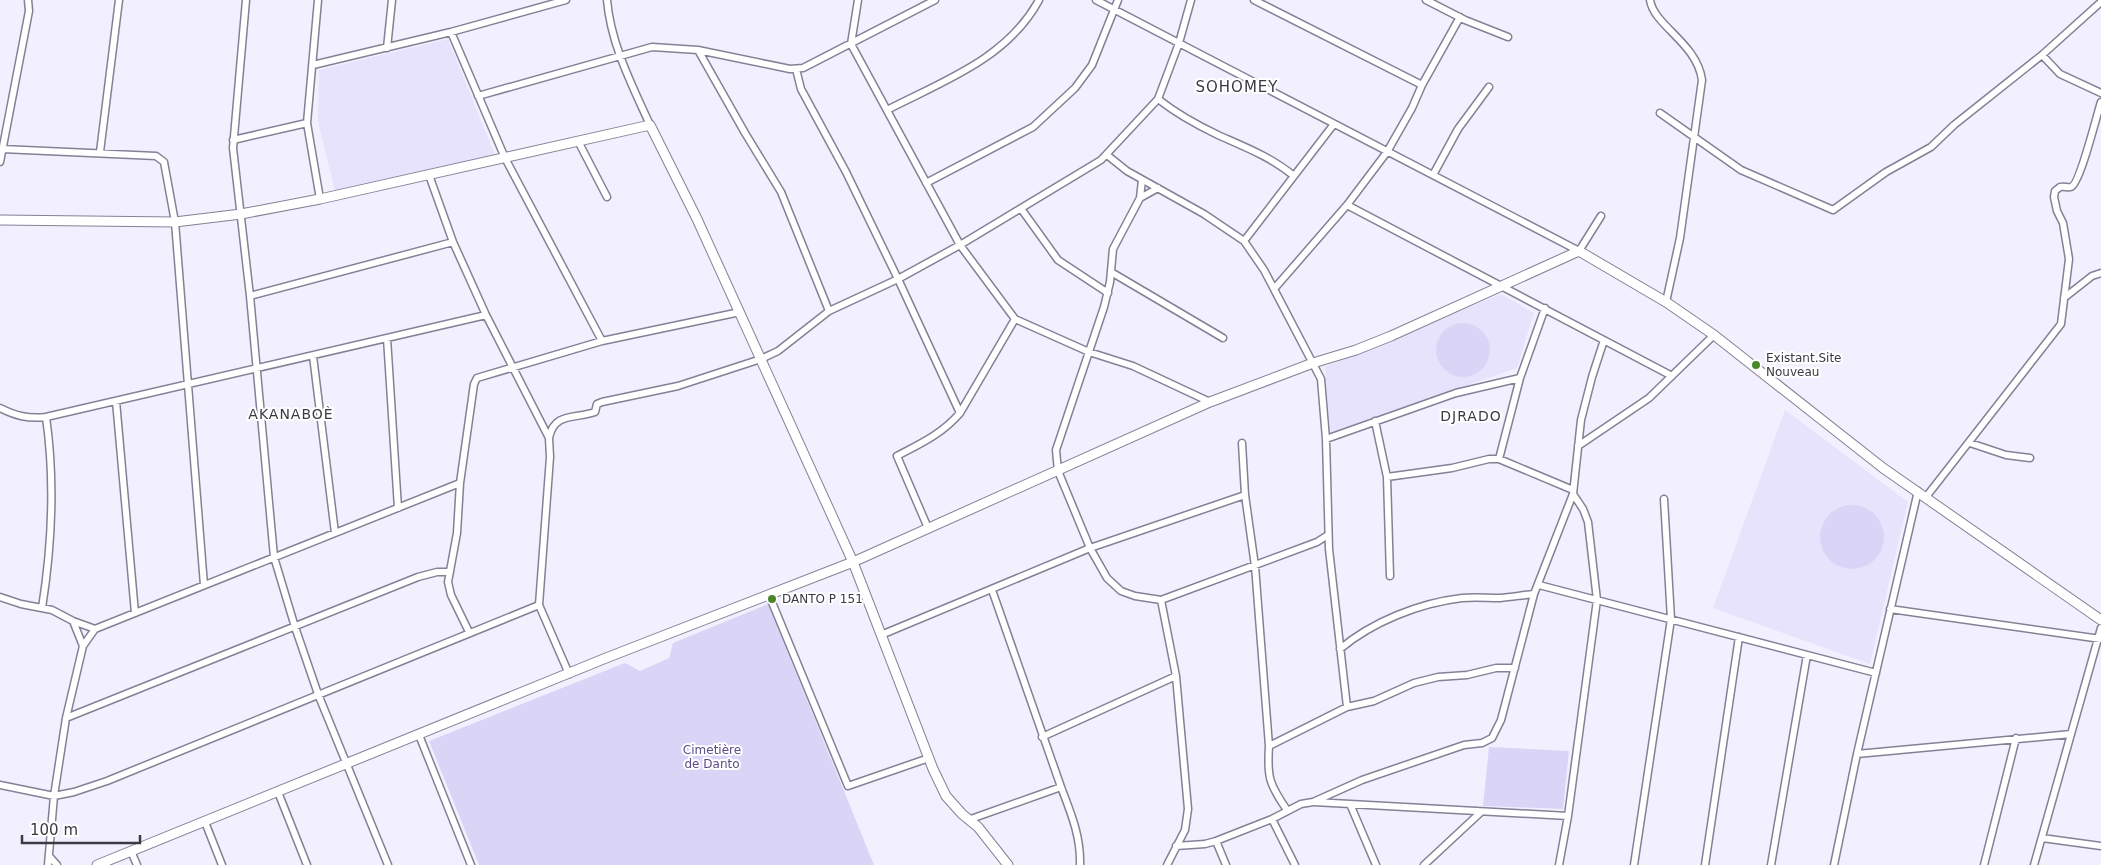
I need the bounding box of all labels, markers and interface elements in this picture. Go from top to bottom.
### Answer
district label: SOHOMEY [1196,78,1279,96]
place label: Existant.Site Nouveau [1766,351,1842,379]
marker: Existant.Site Nouveau [1750,359,1762,371]
district label: AKANABOÈ [248,406,334,422]
district label: DJRADO [1440,408,1502,424]
place label: DANTO P 151 [782,592,863,606]
marker: DANTO P 151 [766,593,778,605]
park label: Cimetière de Danto [683,743,741,771]
scale bar [22,812,140,844]
text: 100 m [30,821,78,839]

